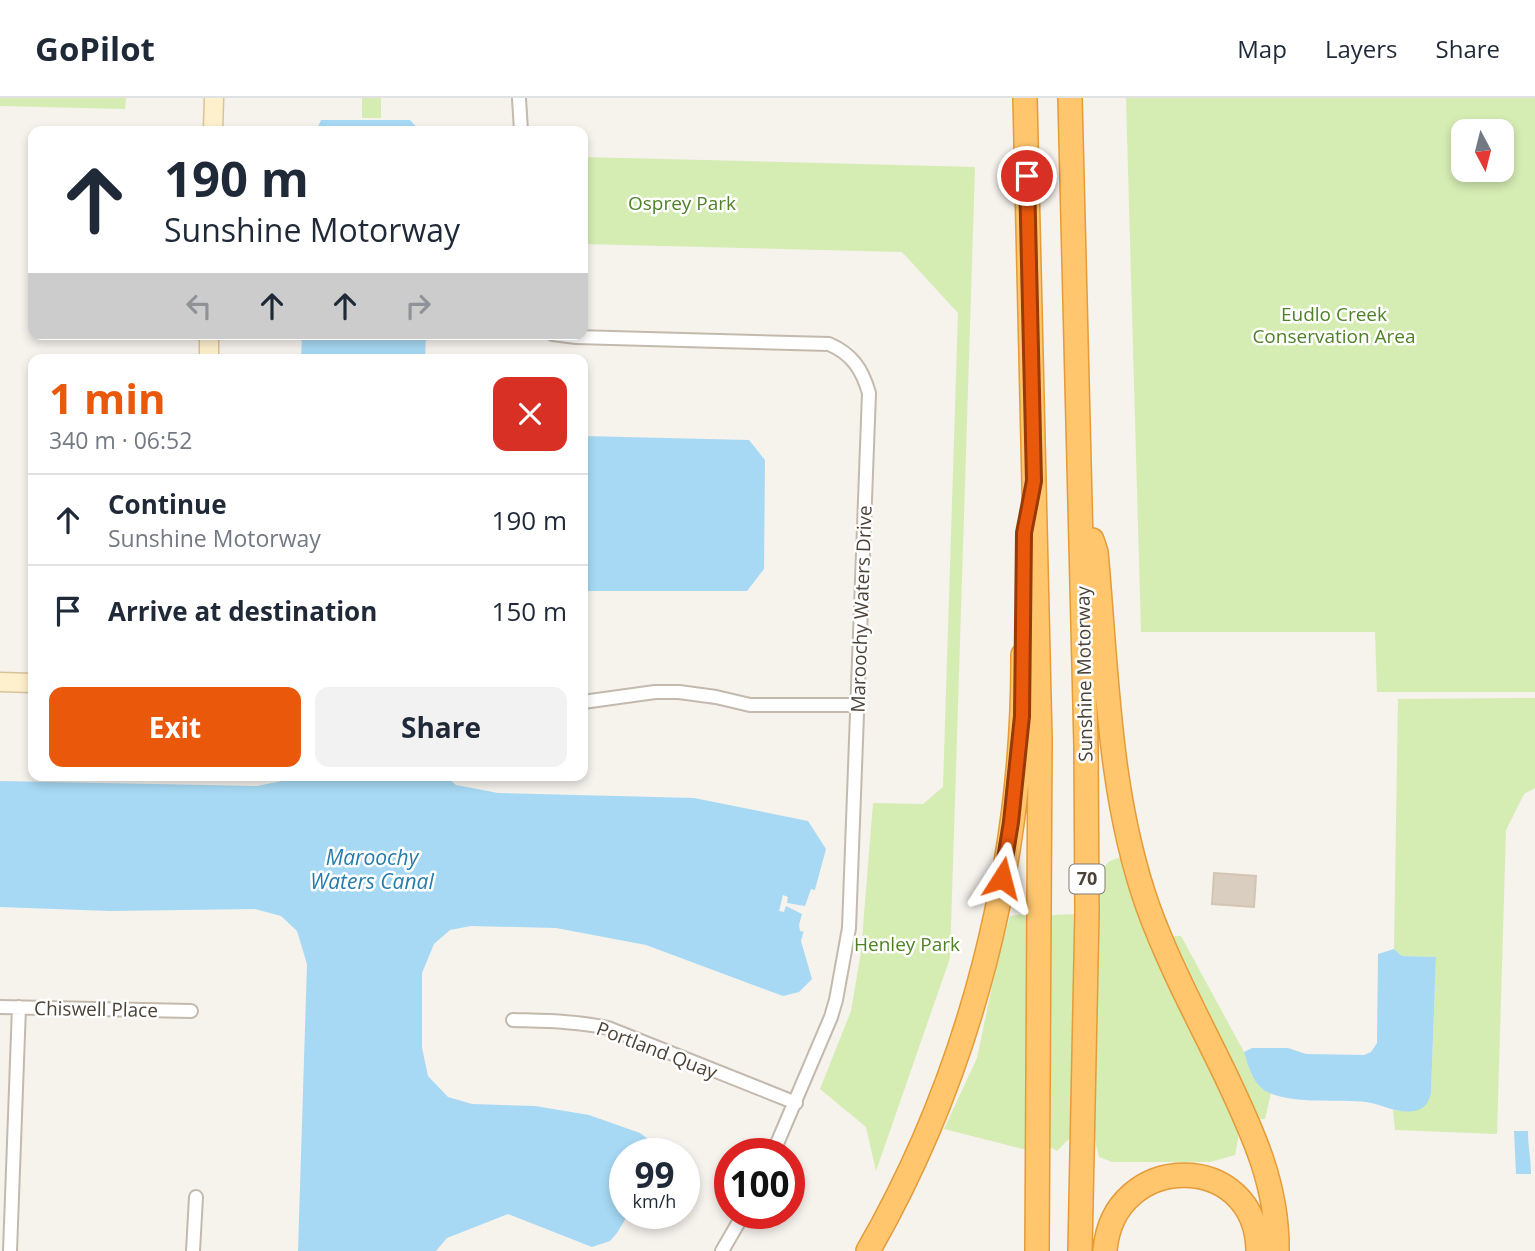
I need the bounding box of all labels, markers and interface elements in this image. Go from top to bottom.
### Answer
text: GoPilot [35,26,155,71]
text: Map [1237,32,1287,65]
text: Layers [1325,32,1398,65]
text: Share [1436,32,1500,65]
north arrow [1451,119,1514,182]
map controls [1451,119,1514,182]
text: 190 m [164,145,309,211]
pin [997,146,1057,206]
icon: ahead [49,154,140,245]
icon: arrive [1008,157,1046,195]
park label: Osprey Park [628,190,736,216]
text: Sunshine Motorway [164,208,460,251]
icon: left [180,287,218,325]
icon: ahead [253,287,291,325]
icon: ahead [326,287,364,325]
icon: right [399,287,437,325]
park label: Eudlo Creek Conservation Area [1252,301,1416,349]
text: 1 min [49,369,166,426]
button: close [493,377,567,451]
text: 340 m · 06:52 [49,424,192,456]
text: Continue [108,486,227,522]
icon: ahead [49,501,87,539]
text: 190 m [492,502,567,538]
street label: Maroochy Waters Drive [844,505,878,713]
text: Sunshine Motorway [108,522,321,554]
street label: Sunshine Motorway [1069,585,1099,762]
icon: arrive [49,592,87,630]
text: Arrive at destination [108,593,377,629]
text: 150 m [492,593,567,629]
button: Exit [49,687,301,767]
button: Share [315,687,567,767]
position arrow [965,841,1039,915]
water label: Maroochy Waters Canal [310,843,434,895]
road number: 70 [1070,864,1104,894]
park label: Henley Park [854,931,960,957]
street label: Chiswell Place [34,995,158,1023]
street label: Portland Quay [593,1015,722,1085]
speed limit sign: 100 [714,1138,805,1229]
text: 99 [634,1151,675,1198]
text: km/h [633,1189,676,1213]

